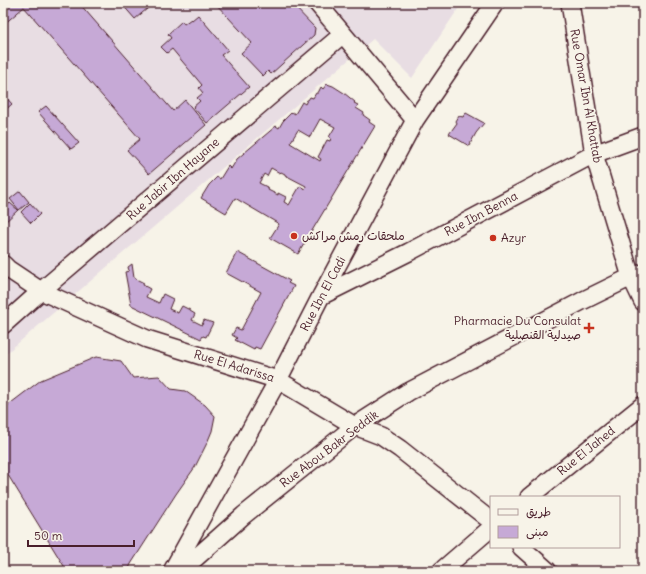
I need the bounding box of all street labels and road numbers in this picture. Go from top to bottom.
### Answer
street label: Rue Omar Ibn Al Khattab [567,28,606,165]
street label: Rue Jabir Ibn Hayane [123,134,222,223]
street label: Rue Ibn Benna [442,188,520,239]
street label: Rue Ibn El Cadi [297,254,349,334]
street label: Rue El Adarissa [192,346,276,385]
street label: Rue Abou Bakr Seddik [276,407,381,491]
street label: Rue El Jahed [554,423,618,478]

